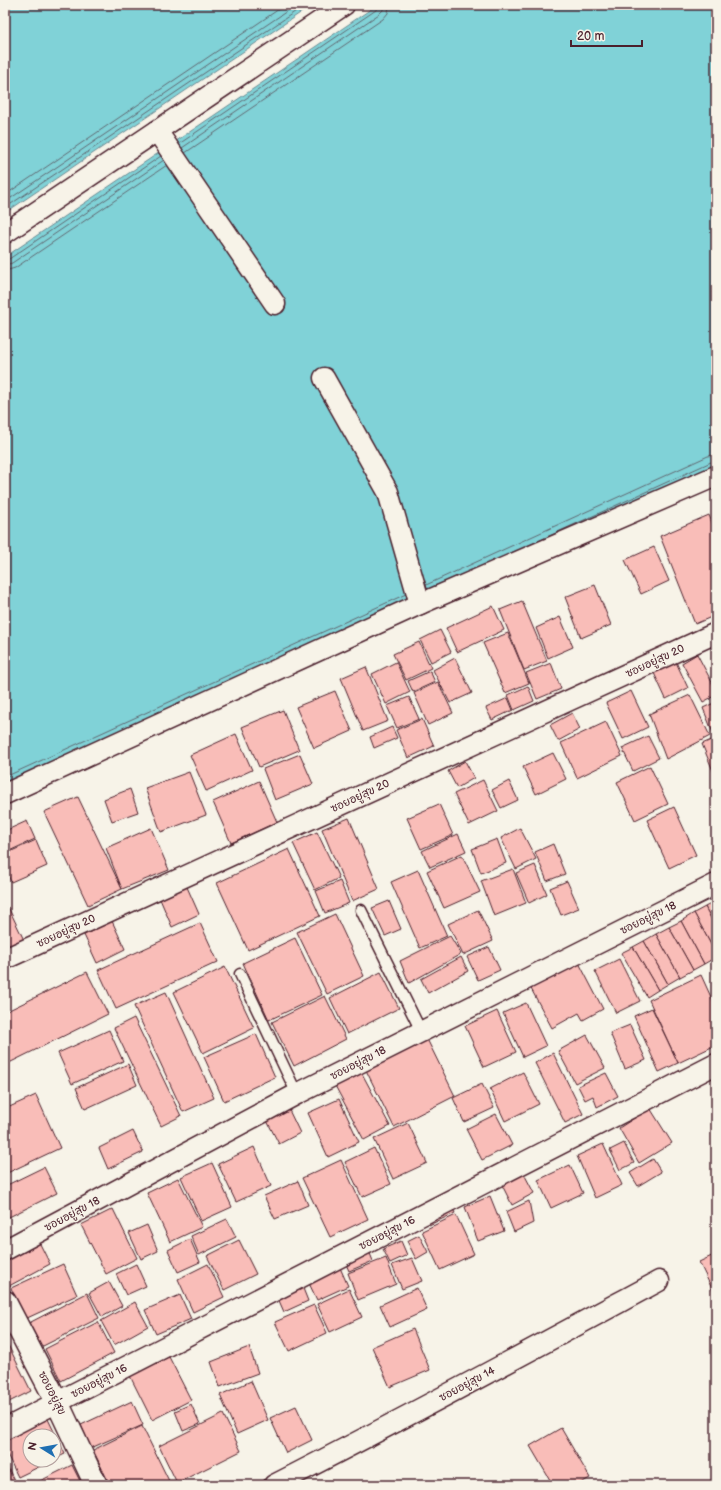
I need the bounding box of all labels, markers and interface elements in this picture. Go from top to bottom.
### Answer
scale bar [571,22,642,48]
text: 20 m [577,29,604,44]
street label: ซอยอยู่สุข 20 [623,640,688,682]
street label: ซอยอยู่สุข 20 [328,775,393,817]
street label: ซอยอยู่สุข 18 [617,897,679,939]
street label: ซอยอยู่สุข 20 [34,910,99,952]
street label: ซอยอยู่สุข 18 [327,1042,389,1084]
street label: ซอยอยู่สุข 18 [41,1192,103,1236]
street label: ซอยอยู่สุข 16 [356,1211,418,1254]
street label: ซอยอยู่สุข 16 [68,1359,130,1402]
street label: ซอยอยู่สุข 14 [436,1362,498,1406]
street label: ซอยอยู่สุข [34,1368,70,1418]
north arrow [22,1428,62,1468]
text: N [26,1441,40,1451]

